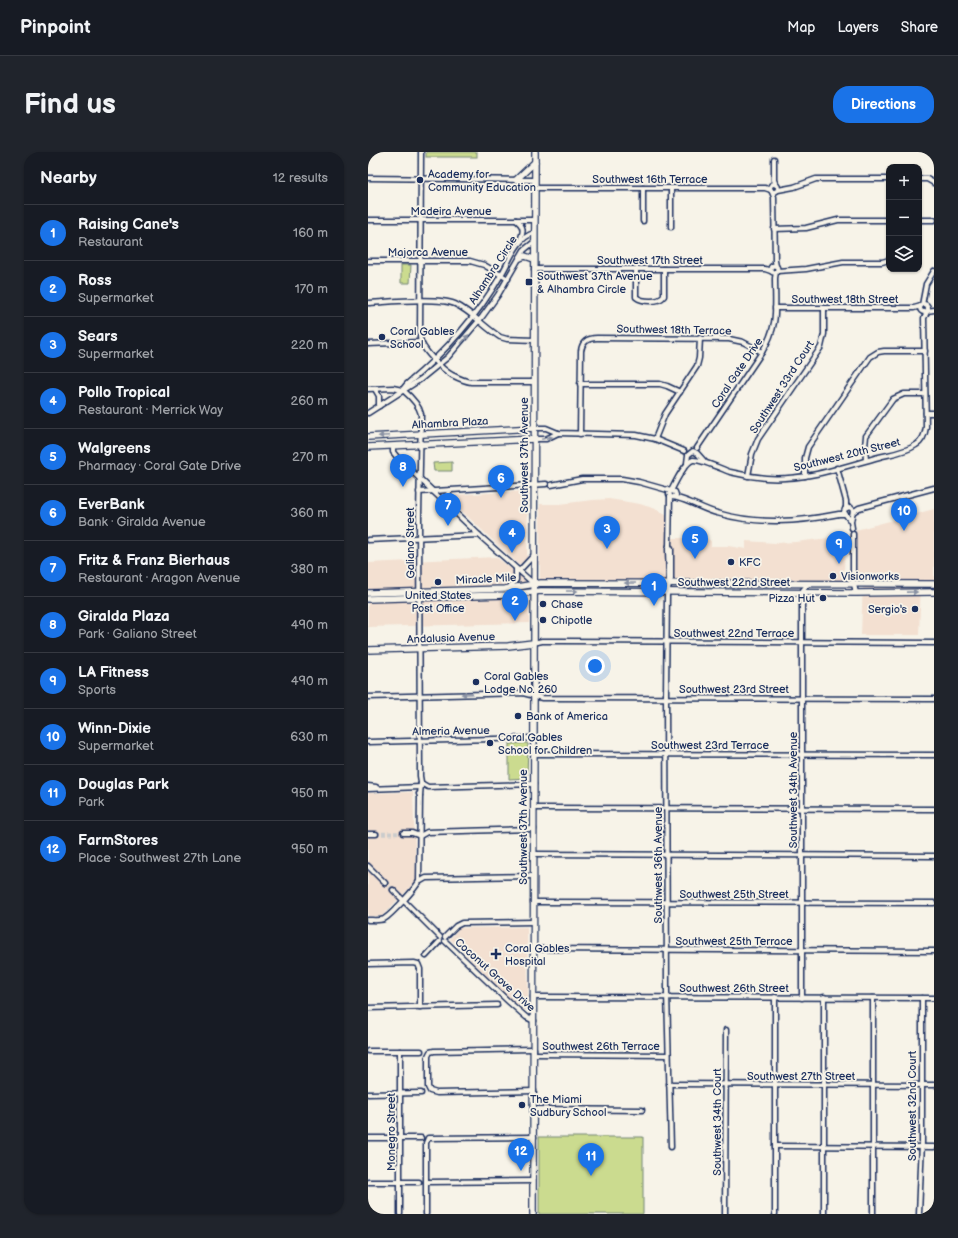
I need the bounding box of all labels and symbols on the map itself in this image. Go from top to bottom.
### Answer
place label: Academy for Community Education [428,168,536,194]
street label: Southwest 16th Terrace [592,173,708,186]
marker: Academy for Community Education [415,175,425,185]
street label: Madeira Avenue [411,205,492,218]
street label: Alhambra Circle [466,233,520,307]
street label: Majorca Avenue [388,246,469,259]
street label: Southwest 17th Street [597,254,704,267]
place label: Southwest 37th Avenue & Alhambra Circle [537,270,653,296]
marker: Southwest 37th Avenue & Alhambra Circle [524,277,534,287]
street label: Southwest 18th Street [792,293,899,306]
street label: Southwest 18th Terrace [616,322,732,338]
place label: Coral Gables School [390,325,455,351]
marker: Coral Gables School [377,332,387,342]
one-way arrow [460,333,469,344]
street label: Coral Gate Drive [709,335,766,411]
street label: Southwest 33rd Court [747,338,817,436]
street label: Southwest 37th Avenue [518,397,531,513]
street label: Alhambra Plaza [411,415,489,431]
one-way arrow [377,433,390,439]
one-way arrow [540,435,553,441]
street label: Southwest 20th Street [792,435,902,475]
pin: 8 [390,454,416,487]
pin: 6 [488,465,514,498]
pin: 7 [435,493,461,526]
pin: 10 [891,498,917,531]
street label: Galiano Street [404,507,417,579]
pin: 3 [594,516,620,549]
pin: 4 [499,520,525,553]
pin: 5 [682,526,708,559]
pin: 9 [826,531,852,564]
place label: KFC [739,556,761,569]
marker: KFC [726,557,736,567]
place label: Visionworks [841,570,900,583]
street label: Miracle Mile [455,571,517,587]
marker: Visionworks [828,571,838,581]
pin: 1 [641,573,667,606]
street label: Southwest 22nd Street [678,576,791,589]
marker: United States Post Office [433,577,443,587]
one-way arrow [623,580,636,586]
pin: 2 [502,588,528,621]
one-way arrow [566,588,579,594]
place label: United States Post Office [405,589,472,615]
one-way arrow [906,589,919,595]
place label: Pizza Hut [768,592,816,605]
marker: Pizza Hut [818,593,828,603]
place label: Chase [551,598,584,611]
marker: Chase [538,599,548,609]
place label: Sergio's [868,603,908,616]
marker: Sergio's [910,604,920,614]
place label: Chipotle [551,614,593,627]
marker: Chipotle [538,615,548,625]
street label: Southwest 22nd Terrace [674,627,795,640]
street label: Andalusia Avenue [407,630,496,646]
your location [585,656,605,676]
place label: Coral Gables Lodge No. 260 [484,670,558,696]
marker: Coral Gables Lodge No. 260 [471,677,481,687]
street label: Southwest 23rd Street [679,683,790,696]
one-way arrow [460,691,473,697]
place label: Bank of America [526,710,608,723]
marker: Bank of America [513,711,523,721]
street label: Almeria Avenue [412,724,490,738]
place label: Coral Gables School for Children [498,731,592,757]
street label: Southwest 34th Avenue [787,731,800,848]
marker: Coral Gables School for Children [485,738,495,748]
street label: Southwest 23rd Terrace [651,739,769,752]
street label: Southwest 37th Avenue [517,769,530,885]
street label: Southwest 36th Avenue [652,806,665,923]
street label: Southwest 25th Street [679,888,789,901]
street label: Southwest 25th Terrace [675,935,793,948]
street label: Coconut Grove Drive [452,936,538,1015]
place label: Coral Gables Hospital [505,942,570,968]
marker: Coral Gables Hospital [490,948,502,960]
street label: Southwest 26th Street [679,982,789,995]
street label: Southwest 26th Terrace [542,1040,660,1053]
street label: Southwest 32nd Court [906,1050,919,1161]
street label: Southwest 34th Court [711,1068,724,1176]
street label: Southwest 27th Street [747,1070,856,1083]
street label: Monegro Street [385,1092,398,1171]
place label: The Miami Sudbury School [530,1093,606,1119]
marker: The Miami Sudbury School [517,1100,527,1110]
pin: 12 [508,1138,534,1171]
pin: 11 [578,1143,604,1176]

